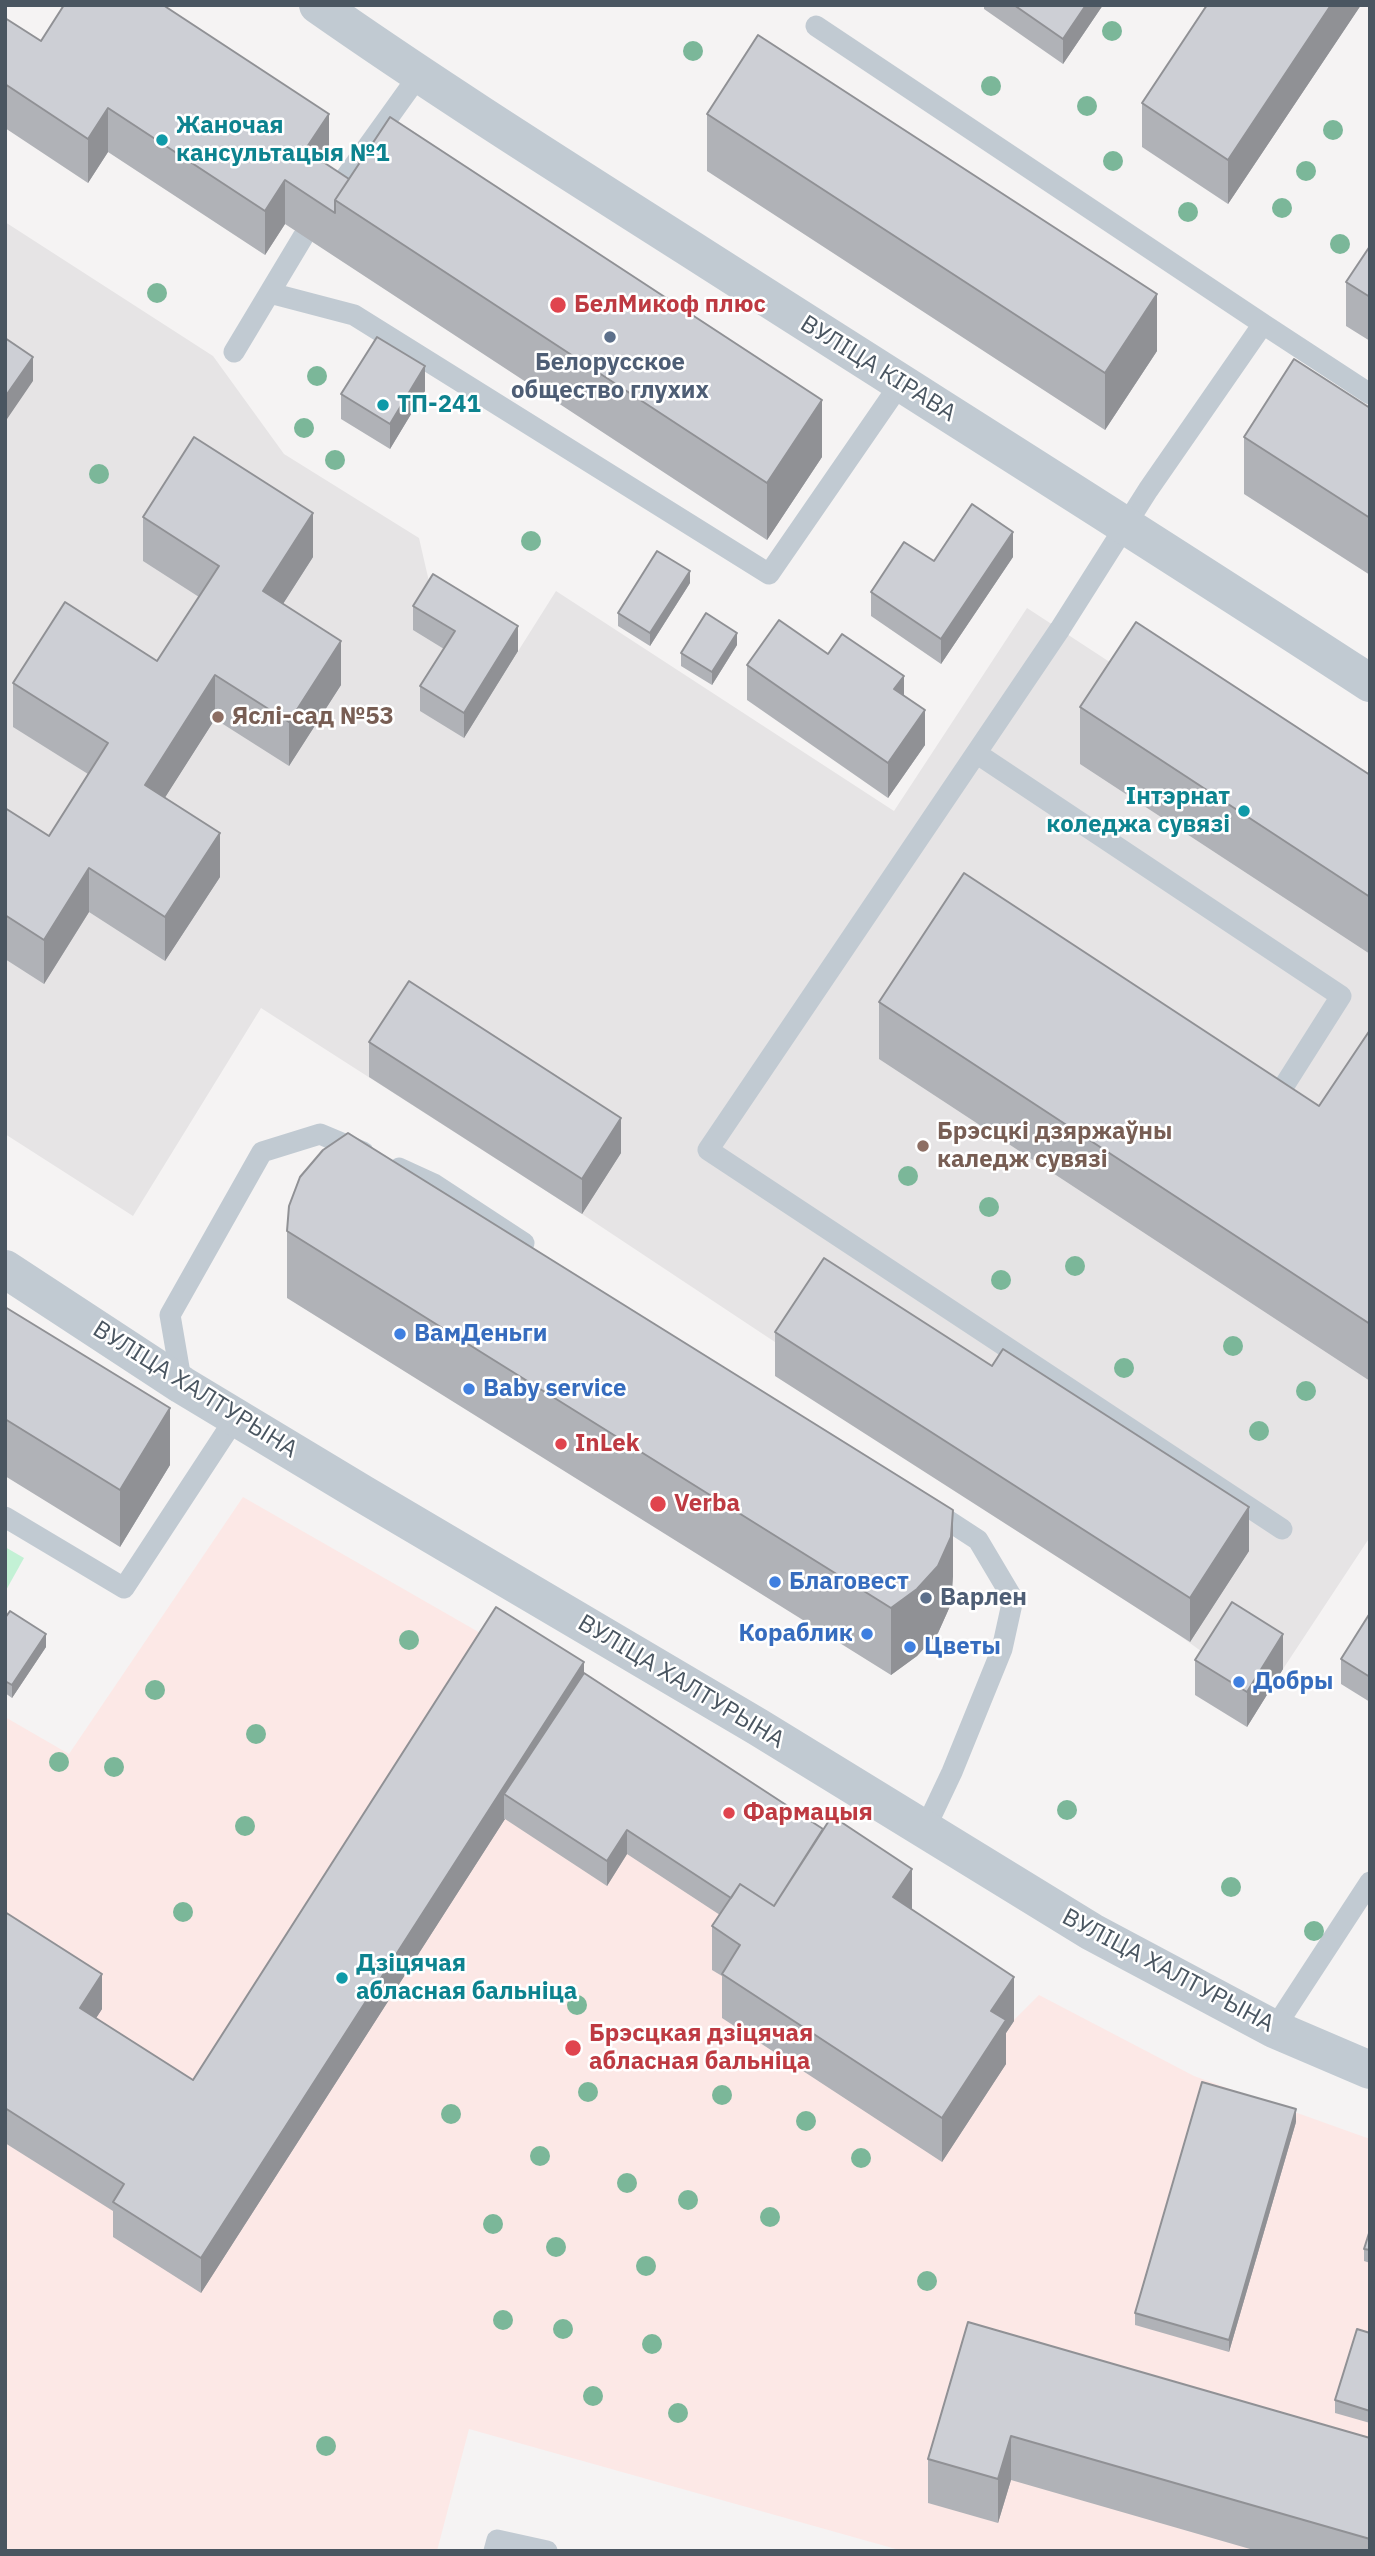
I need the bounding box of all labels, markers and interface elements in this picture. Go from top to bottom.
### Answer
place label: Жаночая кансультацыя №1 [176,112,390,168]
marker: Жаночая кансультацыя №1 [154,132,170,148]
place label: БелМикоф плюс [574,291,766,319]
marker: БелМикоф плюс [548,295,568,315]
street label: ВУЛІЦА КІРАВА [795,310,961,428]
marker: Белорусское общество глухих [602,329,618,345]
place label: Белорусское общество глухих [511,349,709,405]
place label: ТП-241 [397,391,481,419]
marker: ТП-241 [375,397,391,413]
place label: Яслі-сад №53 [232,703,394,731]
marker: Яслі-сад №53 [210,709,226,725]
place label: Інтэрнат коледжа сувязі [1046,783,1230,839]
marker: Інтэрнат коледжа сувязі [1236,803,1252,819]
place label: Брэсцкі дзяржаўны каледж сувязі [937,1118,1172,1174]
marker: Брэсцкі дзяржаўны каледж сувязі [915,1138,931,1154]
street label: ВУЛІЦА ХАЛТУРЫНА [87,1315,303,1465]
place label: ВамДеньги [414,1320,547,1348]
marker: ВамДеньги [392,1326,408,1342]
place label: Baby service [483,1375,626,1403]
marker: Baby service [461,1381,477,1397]
place label: InLek [575,1430,639,1458]
marker: InLek [553,1436,569,1452]
place label: Verba [674,1490,740,1518]
marker: Verba [648,1494,668,1514]
place label: Благовест [789,1568,909,1596]
marker: Благовест [767,1574,783,1590]
place label: Варлен [940,1584,1027,1612]
marker: Варлен [918,1590,934,1606]
street label: ВУЛІЦА ХАЛТУРЫНА [572,1609,790,1755]
place label: Кораблик [738,1620,853,1648]
marker: Кораблик [859,1626,875,1642]
place label: Цветы [924,1633,1001,1661]
marker: Цветы [902,1639,918,1655]
place label: Добры [1253,1668,1333,1696]
marker: Добры [1231,1674,1247,1690]
place label: Фармацыя [743,1799,873,1827]
marker: Фармацыя [721,1805,737,1821]
street label: ВУЛІЦА ХАЛТУРЫНА [1057,1903,1279,2039]
place label: Дзіцячая абласная бальніца [356,1950,577,2006]
marker: Дзіцячая абласная бальніца [334,1970,350,1986]
place label: Брэсцкая дзіцячая абласная бальніца [589,2020,813,2076]
marker: Брэсцкая дзіцячая абласная бальніца [563,2038,583,2058]

